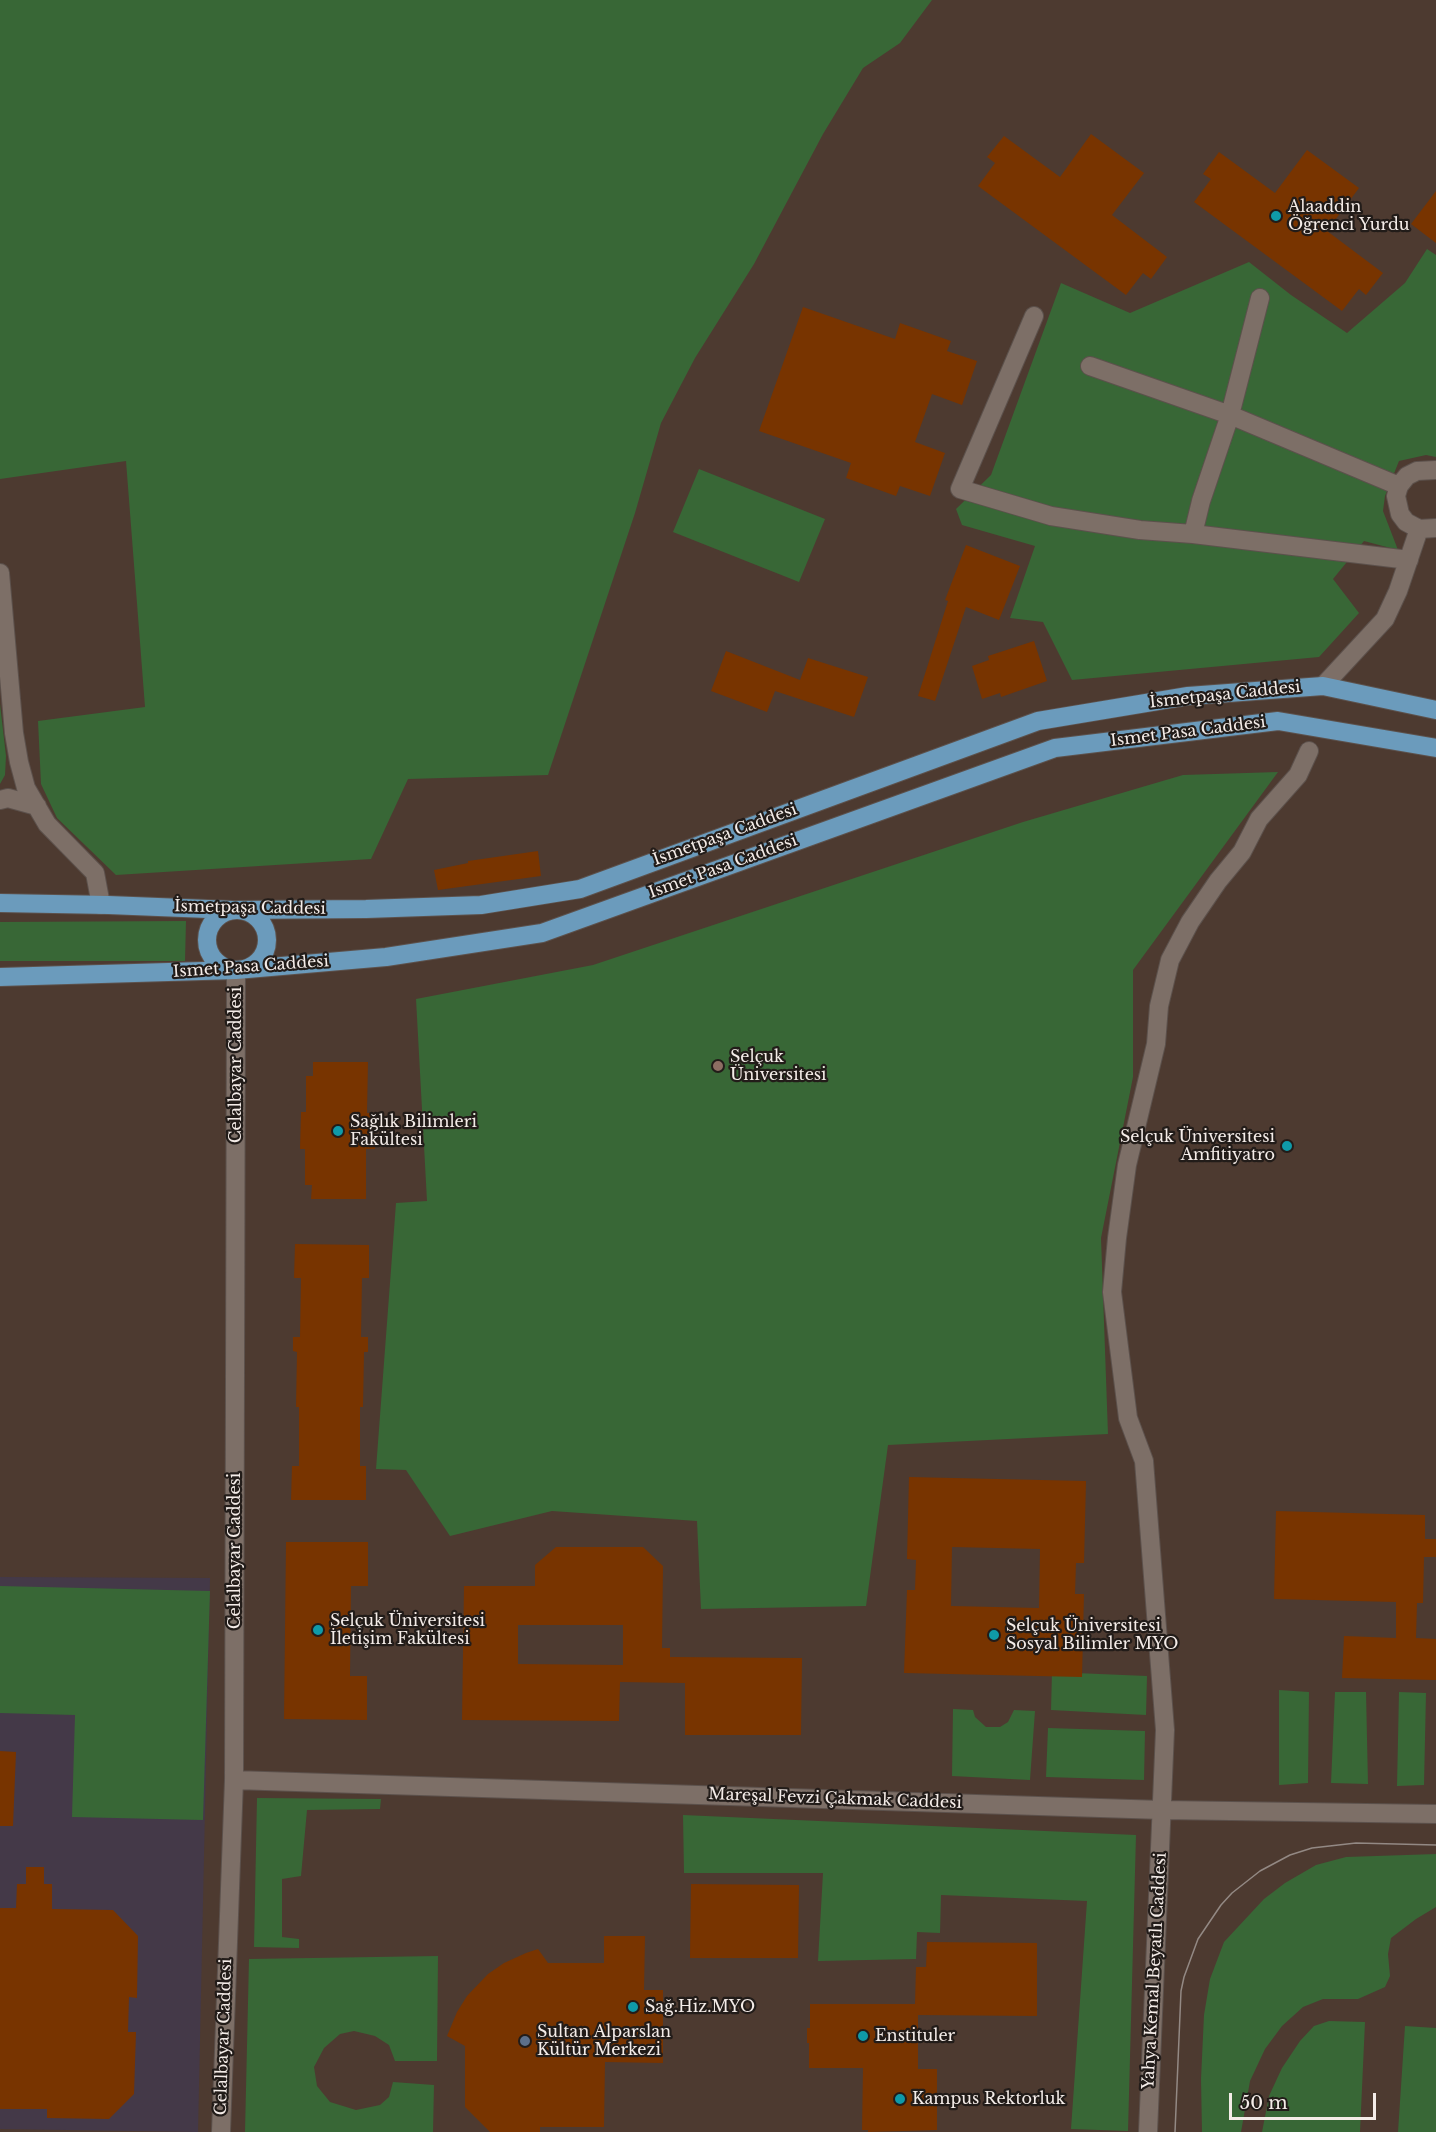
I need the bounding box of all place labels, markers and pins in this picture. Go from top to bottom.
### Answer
place label: Alaaddin Öğrenci Yurdu [1288,197,1409,235]
marker: Alaaddin Öğrenci Yurdu [1269,209,1283,223]
place label: Selçuk Üniversitesi [730,1047,827,1085]
marker: Selçuk Üniversitesi [711,1059,725,1073]
place label: Sağlık Bilimleri Fakültesi [350,1112,477,1150]
marker: Sağlık Bilimleri Fakültesi [331,1124,345,1138]
place label: Selçuk Üniversitesi Amfitiyatro [1120,1127,1275,1165]
marker: Selçuk Üniversitesi Amfitiyatro [1280,1139,1294,1153]
place label: Selçuk Üniversitesi İletişim Fakültesi [330,1611,485,1649]
place label: Selçuk Üniversitesi Sosyal Bilimler MYO [1006,1616,1178,1654]
marker: Selçuk Üniversitesi İletişim Fakültesi [311,1623,325,1637]
marker: Selçuk Üniversitesi Sosyal Bilimler MYO [987,1628,1001,1642]
place label: Sağ.Hiz.MYO [645,1997,755,2017]
marker: Sağ.Hiz.MYO [626,2000,640,2014]
place label: Sultan Alparslan Kültür Merkezi [537,2022,671,2060]
place label: Enstituler [875,2026,955,2046]
marker: Enstituler [856,2029,870,2043]
marker: Sultan Alparslan Kültür Merkezi [518,2034,532,2048]
place label: Kampus Rektorluk [912,2089,1065,2109]
marker: Kampus Rektorluk [893,2092,907,2106]

